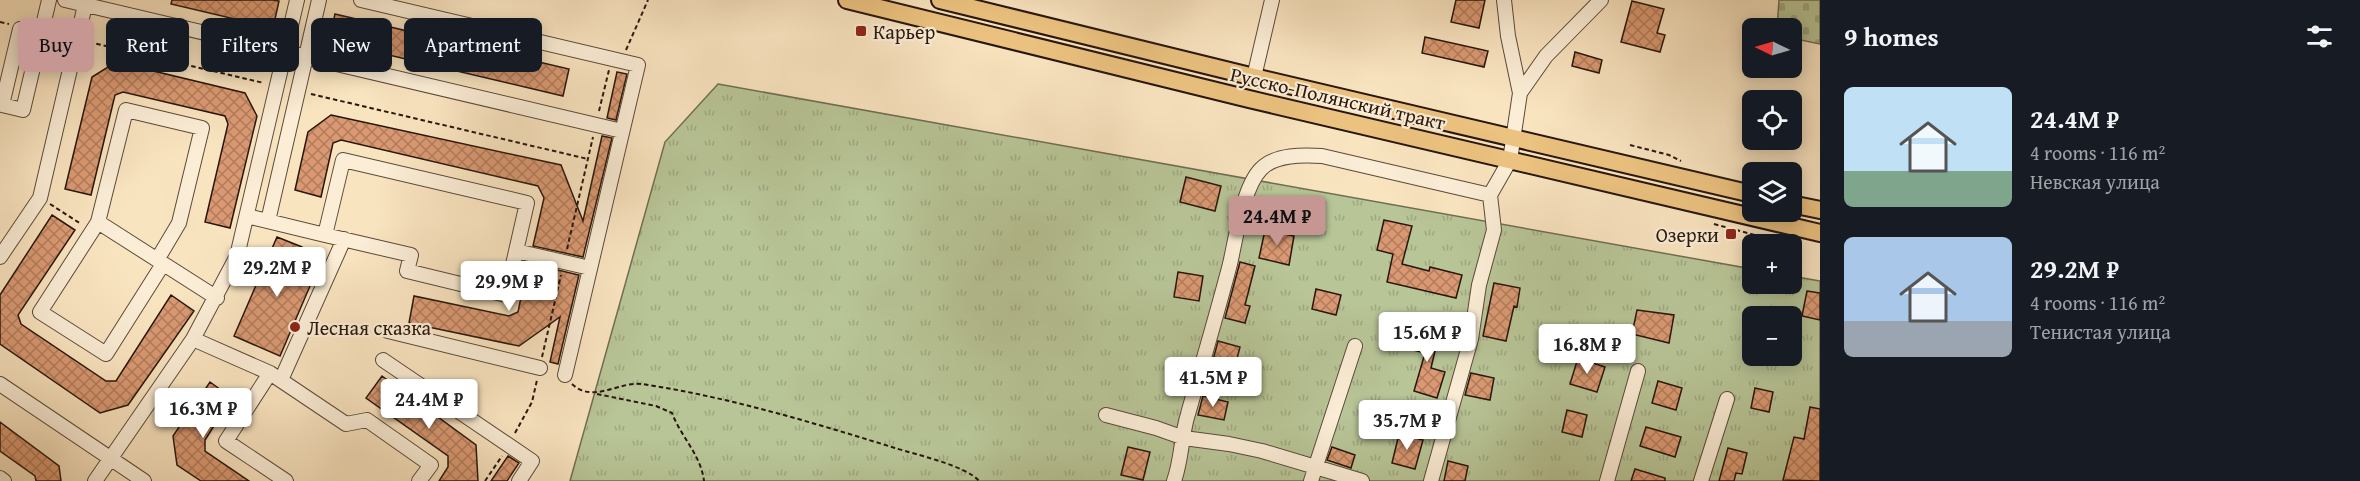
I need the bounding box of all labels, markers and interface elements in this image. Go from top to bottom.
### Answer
place label: Карьер [873,17,935,46]
text: 9 homes [1844,17,1939,56]
chip: Buy [18,18,94,72]
chip: Rent [106,18,189,72]
chip: Filters [201,18,299,72]
chip: New [311,18,392,72]
chip: Apartment [404,18,542,72]
north arrow [1742,18,1802,78]
map controls [1742,18,1802,366]
icon: filters [2303,20,2336,53]
marker: Карьер [854,24,868,38]
street label: Русско-Полянский тракт [1228,59,1449,137]
button: locate [1742,90,1802,150]
text: 24.4M ₽ [2030,99,2119,138]
icon: home [1892,111,1964,183]
text: 4 rooms · 116 m² [2030,138,2165,167]
button: layers [1742,162,1802,222]
text: Невская улица [2030,167,2160,196]
pin: 24.4M ₽ [1222,196,1332,247]
text: 24.4M ₽ [1243,201,1311,230]
place label: Озерки [1656,220,1719,249]
marker: Озерки [1724,227,1738,241]
button: + [1742,234,1802,294]
pin: 29.2M ₽ [222,247,332,298]
text: 29.2M ₽ [2030,249,2119,288]
text: 29.2M ₽ [243,252,311,281]
pin: 29.9M ₽ [454,261,564,312]
icon: home [1892,261,1964,333]
text: 29.9M ₽ [475,266,543,295]
text: 4 rooms · 116 m² [2030,288,2165,317]
button: − [1742,306,1802,366]
pin: 15.6M ₽ [1372,312,1482,363]
place label: Лесная сказка [307,313,432,342]
text: 15.6M ₽ [1393,317,1461,346]
text: Тенистая улица [2030,317,2171,346]
marker: Лесная сказка [288,320,302,334]
pin: 16.8M ₽ [1532,324,1642,375]
text: 16.8M ₽ [1553,329,1621,358]
pin: 41.5M ₽ [1158,357,1268,408]
text: 41.5M ₽ [1179,362,1247,391]
pin: 24.4M ₽ [374,379,484,430]
text: 24.4M ₽ [395,384,463,413]
pin: 16.3M ₽ [148,388,258,439]
text: 16.3M ₽ [169,393,237,422]
pin: 35.7M ₽ [1352,400,1462,451]
text: 35.7M ₽ [1373,405,1441,434]

